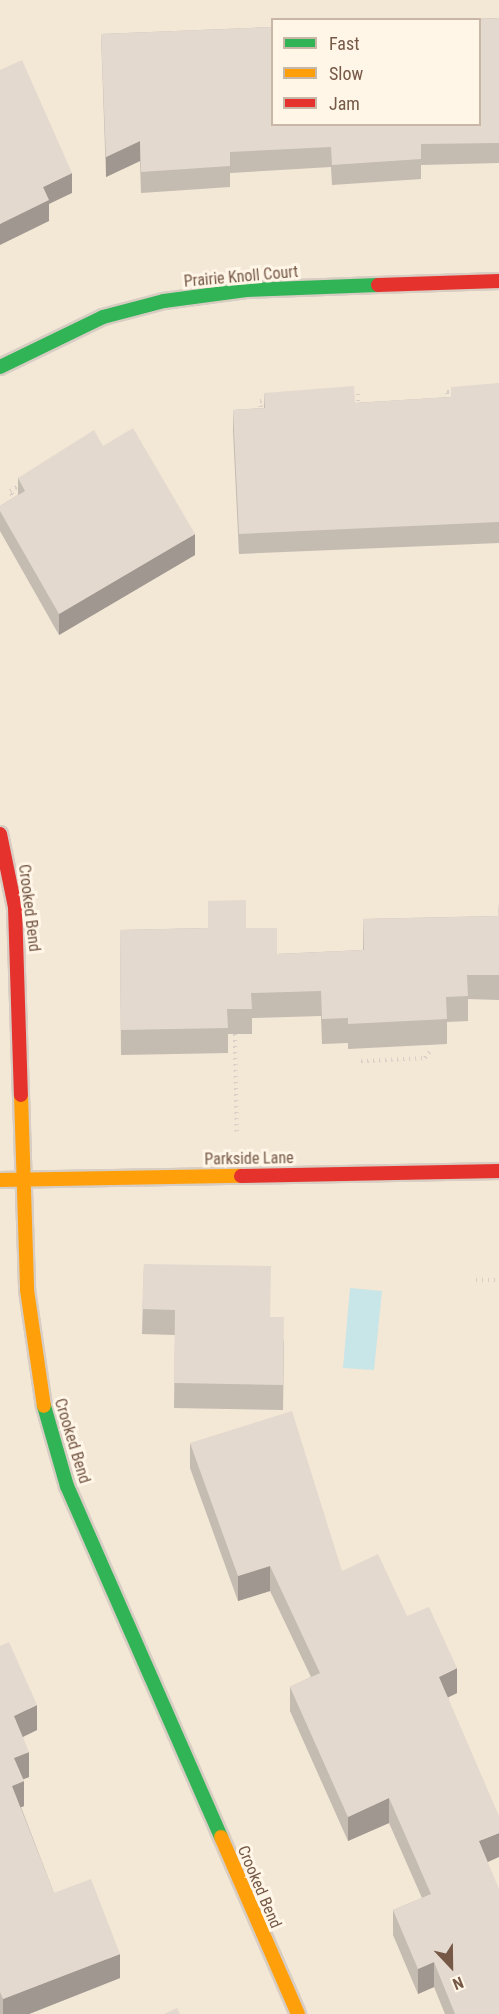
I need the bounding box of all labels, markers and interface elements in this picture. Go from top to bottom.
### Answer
legend [271,18,481,126]
text: Fast [329,33,360,54]
text: Slow [329,63,363,84]
text: Jam [329,93,360,114]
street label: Prairie Knoll Court [183,262,299,292]
street label: Crooked Bend [14,863,44,953]
street label: Parkside Lane [204,1149,294,1169]
street label: Crooked Bend [50,1396,94,1486]
street label: Crooked Bend [233,1843,285,1931]
north arrow [421,1936,481,1996]
text: N [450,1973,466,1994]

